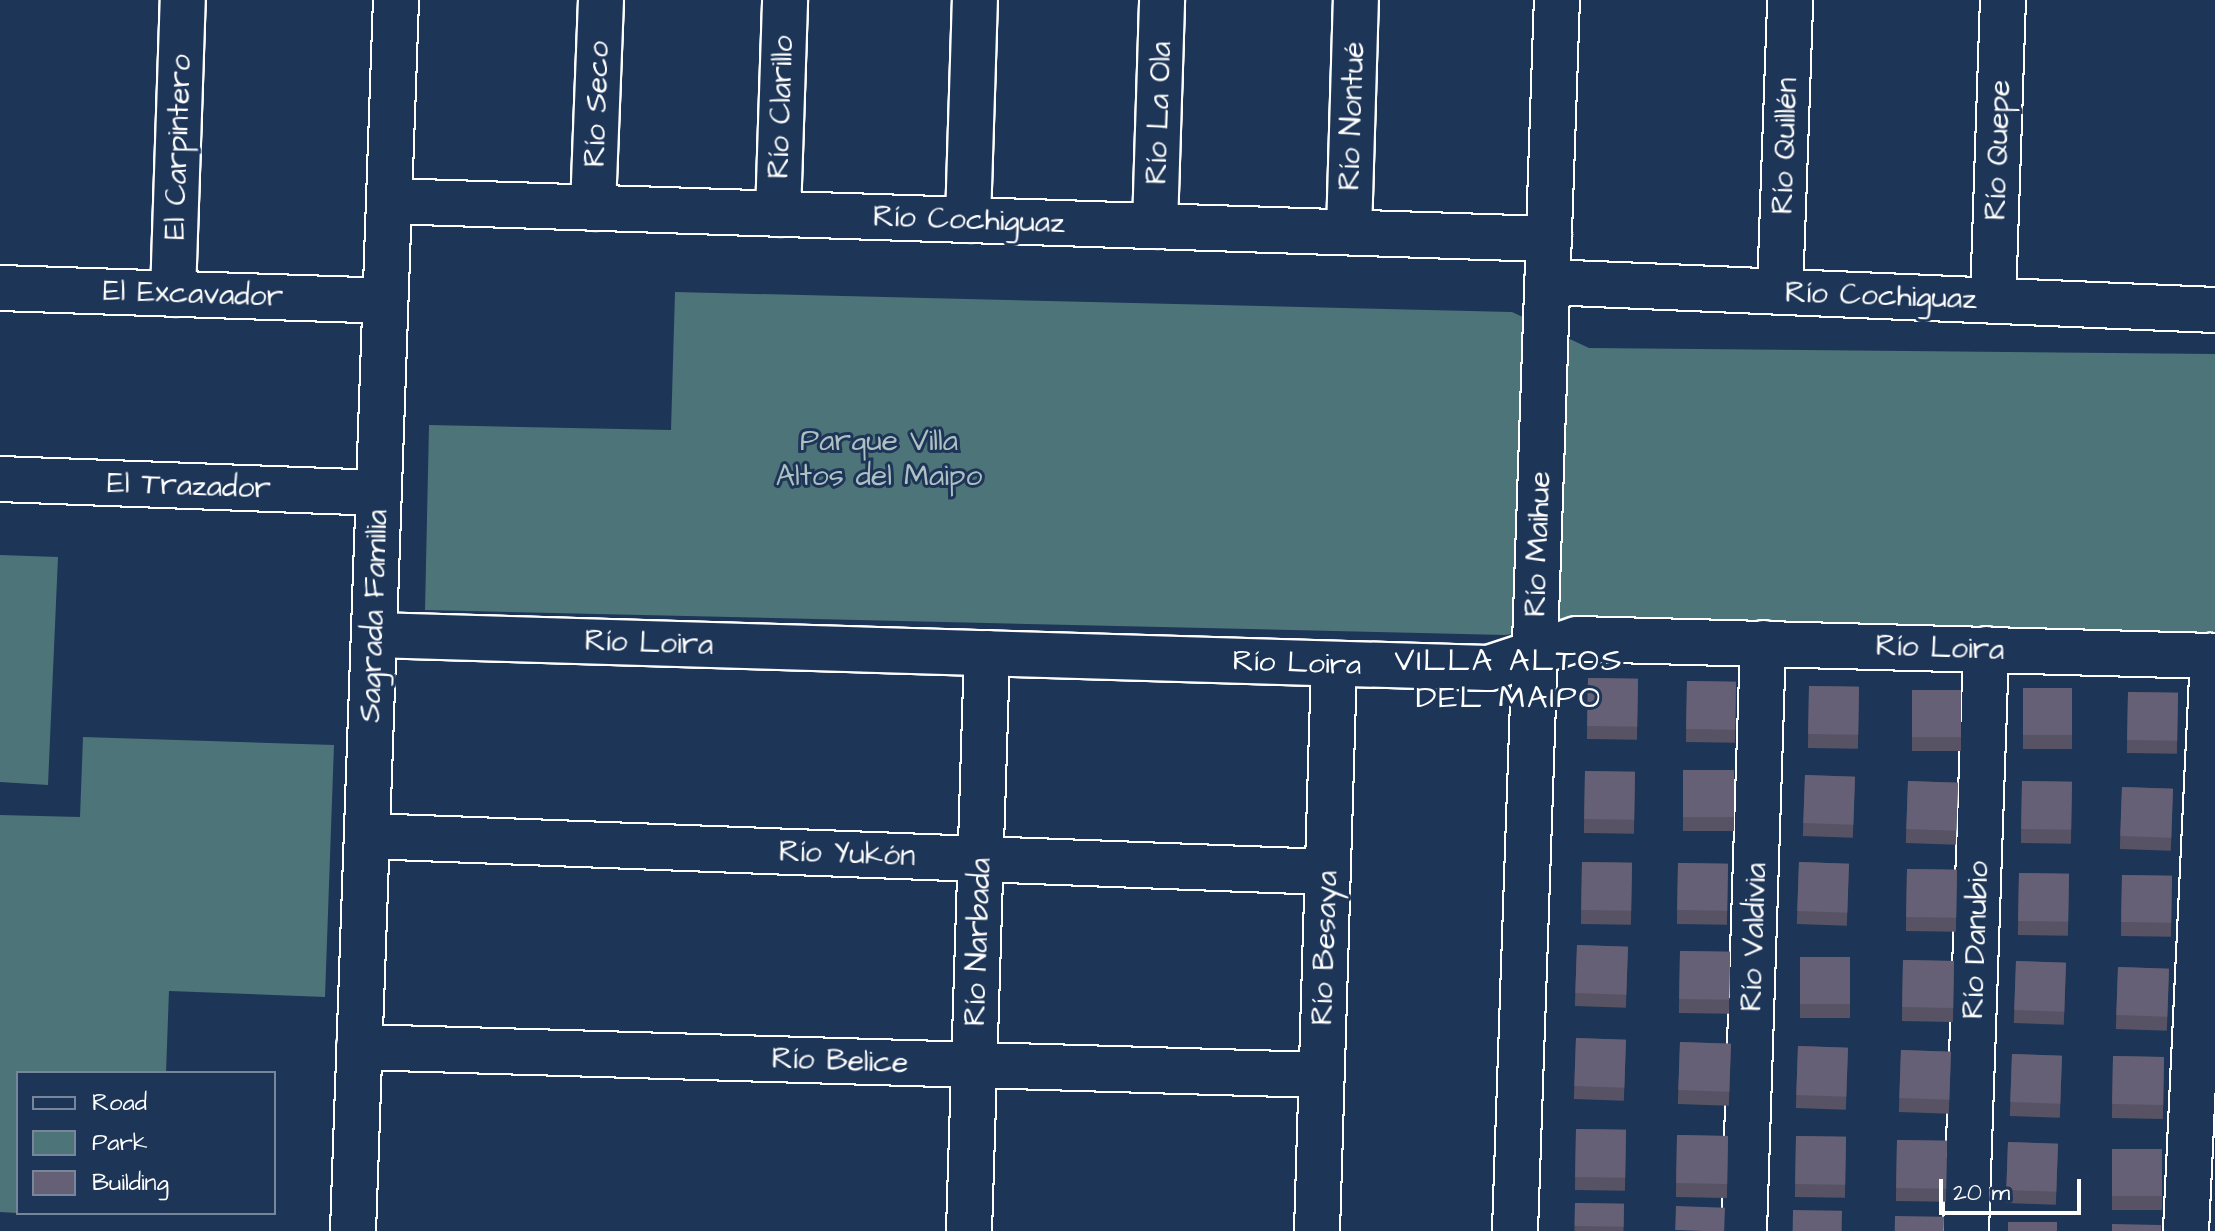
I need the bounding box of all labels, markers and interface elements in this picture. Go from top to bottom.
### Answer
street label: Río Clarillo [761,35,801,179]
street label: Río Seco [577,40,617,168]
street label: Río La Ola [1139,41,1179,185]
street label: Río Nontué [1331,41,1373,191]
street label: El Carpintero [157,54,199,240]
street label: Río Quillén [1765,77,1805,215]
street label: Río Quepe [1978,79,2018,221]
street label: Río Cochiguaz [872,199,1066,241]
street label: El Excavador [102,273,284,315]
street label: Río Cochiguaz [1784,275,1978,317]
park label: Parque Villa Altos del Maipo [776,423,982,494]
street label: El Trazador [106,465,272,507]
street label: Río Maihue [1517,471,1559,617]
street label: Sagrada Familia [352,509,396,723]
street label: Río Loira [584,623,714,663]
street label: Río Loira [1875,628,2005,668]
street label: Río Loira [1232,643,1362,683]
district label: VILLA ALTOS DEL MAIPO [1394,643,1624,718]
street label: Río Yukón [778,834,916,874]
street label: Río Narbada [957,857,999,1027]
street label: Río Danubio [1955,860,1997,1020]
street label: Río Valdivia [1733,862,1775,1012]
street label: Río Besaya [1304,870,1346,1026]
street label: Río Belice [771,1041,909,1081]
legend [16,1071,276,1215]
text: Road [92,1086,147,1120]
text: Park [92,1126,148,1160]
scale bar [1943,1163,2085,1213]
text: Building [92,1166,169,1200]
text: 20 m [1953,1176,2010,1210]

